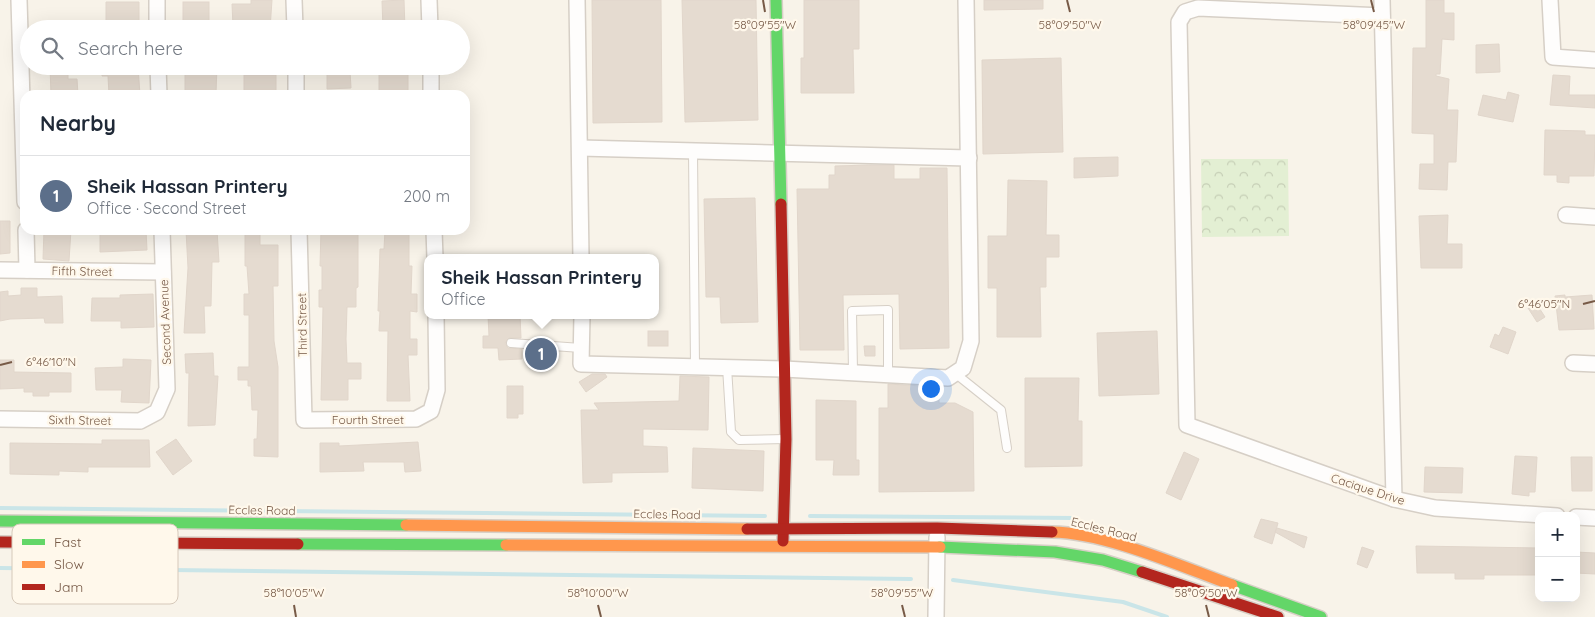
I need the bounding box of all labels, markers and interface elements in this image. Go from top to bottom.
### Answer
text: 58°09'55"W [734,17,797,32]
text: 58°09'50"W [1038,17,1102,32]
text: 58°09'45"W [1343,17,1406,32]
search box [20,20,470,75]
icon: search [38,34,66,62]
text: Search here [78,36,183,60]
text: Nearby [40,110,116,136]
text: Sheik Hassan Printery [87,174,288,198]
text: 1 [53,186,59,206]
text: 200 m [403,186,450,206]
text: Office · Second Street [87,198,246,218]
popup [424,254,659,319]
street label: Fifth Street [52,263,112,279]
text: Sheik Hassan Printery [441,265,642,289]
street label: Second Avenue [156,279,174,365]
text: Office [441,289,486,309]
street label: Third Street [294,293,310,357]
text: 6°46'05"N [1518,296,1570,311]
pin: 1 [525,335,557,373]
text: 6°46'10"N [26,354,76,369]
your location [918,376,944,402]
street label: Sixth Street [49,412,111,428]
street label: Fourth Street [332,412,404,427]
street label: Cacique Drive [1329,470,1407,508]
street label: Eccles Road [228,502,296,518]
street label: Eccles Road [633,506,701,522]
map controls [1535,512,1580,602]
button: + [1535,512,1580,557]
street label: Eccles Road [1070,514,1138,544]
legend [12,524,178,604]
text: Fast [54,533,82,551]
text: Slow [54,555,84,573]
button: − [1535,557,1580,602]
text: Jam [54,578,83,596]
text: 58°10'05"W [264,585,325,600]
text: 58°10'00"W [567,585,629,600]
text: 58°09'55"W [871,585,934,600]
text: 58°09'50"W [1174,585,1238,600]

